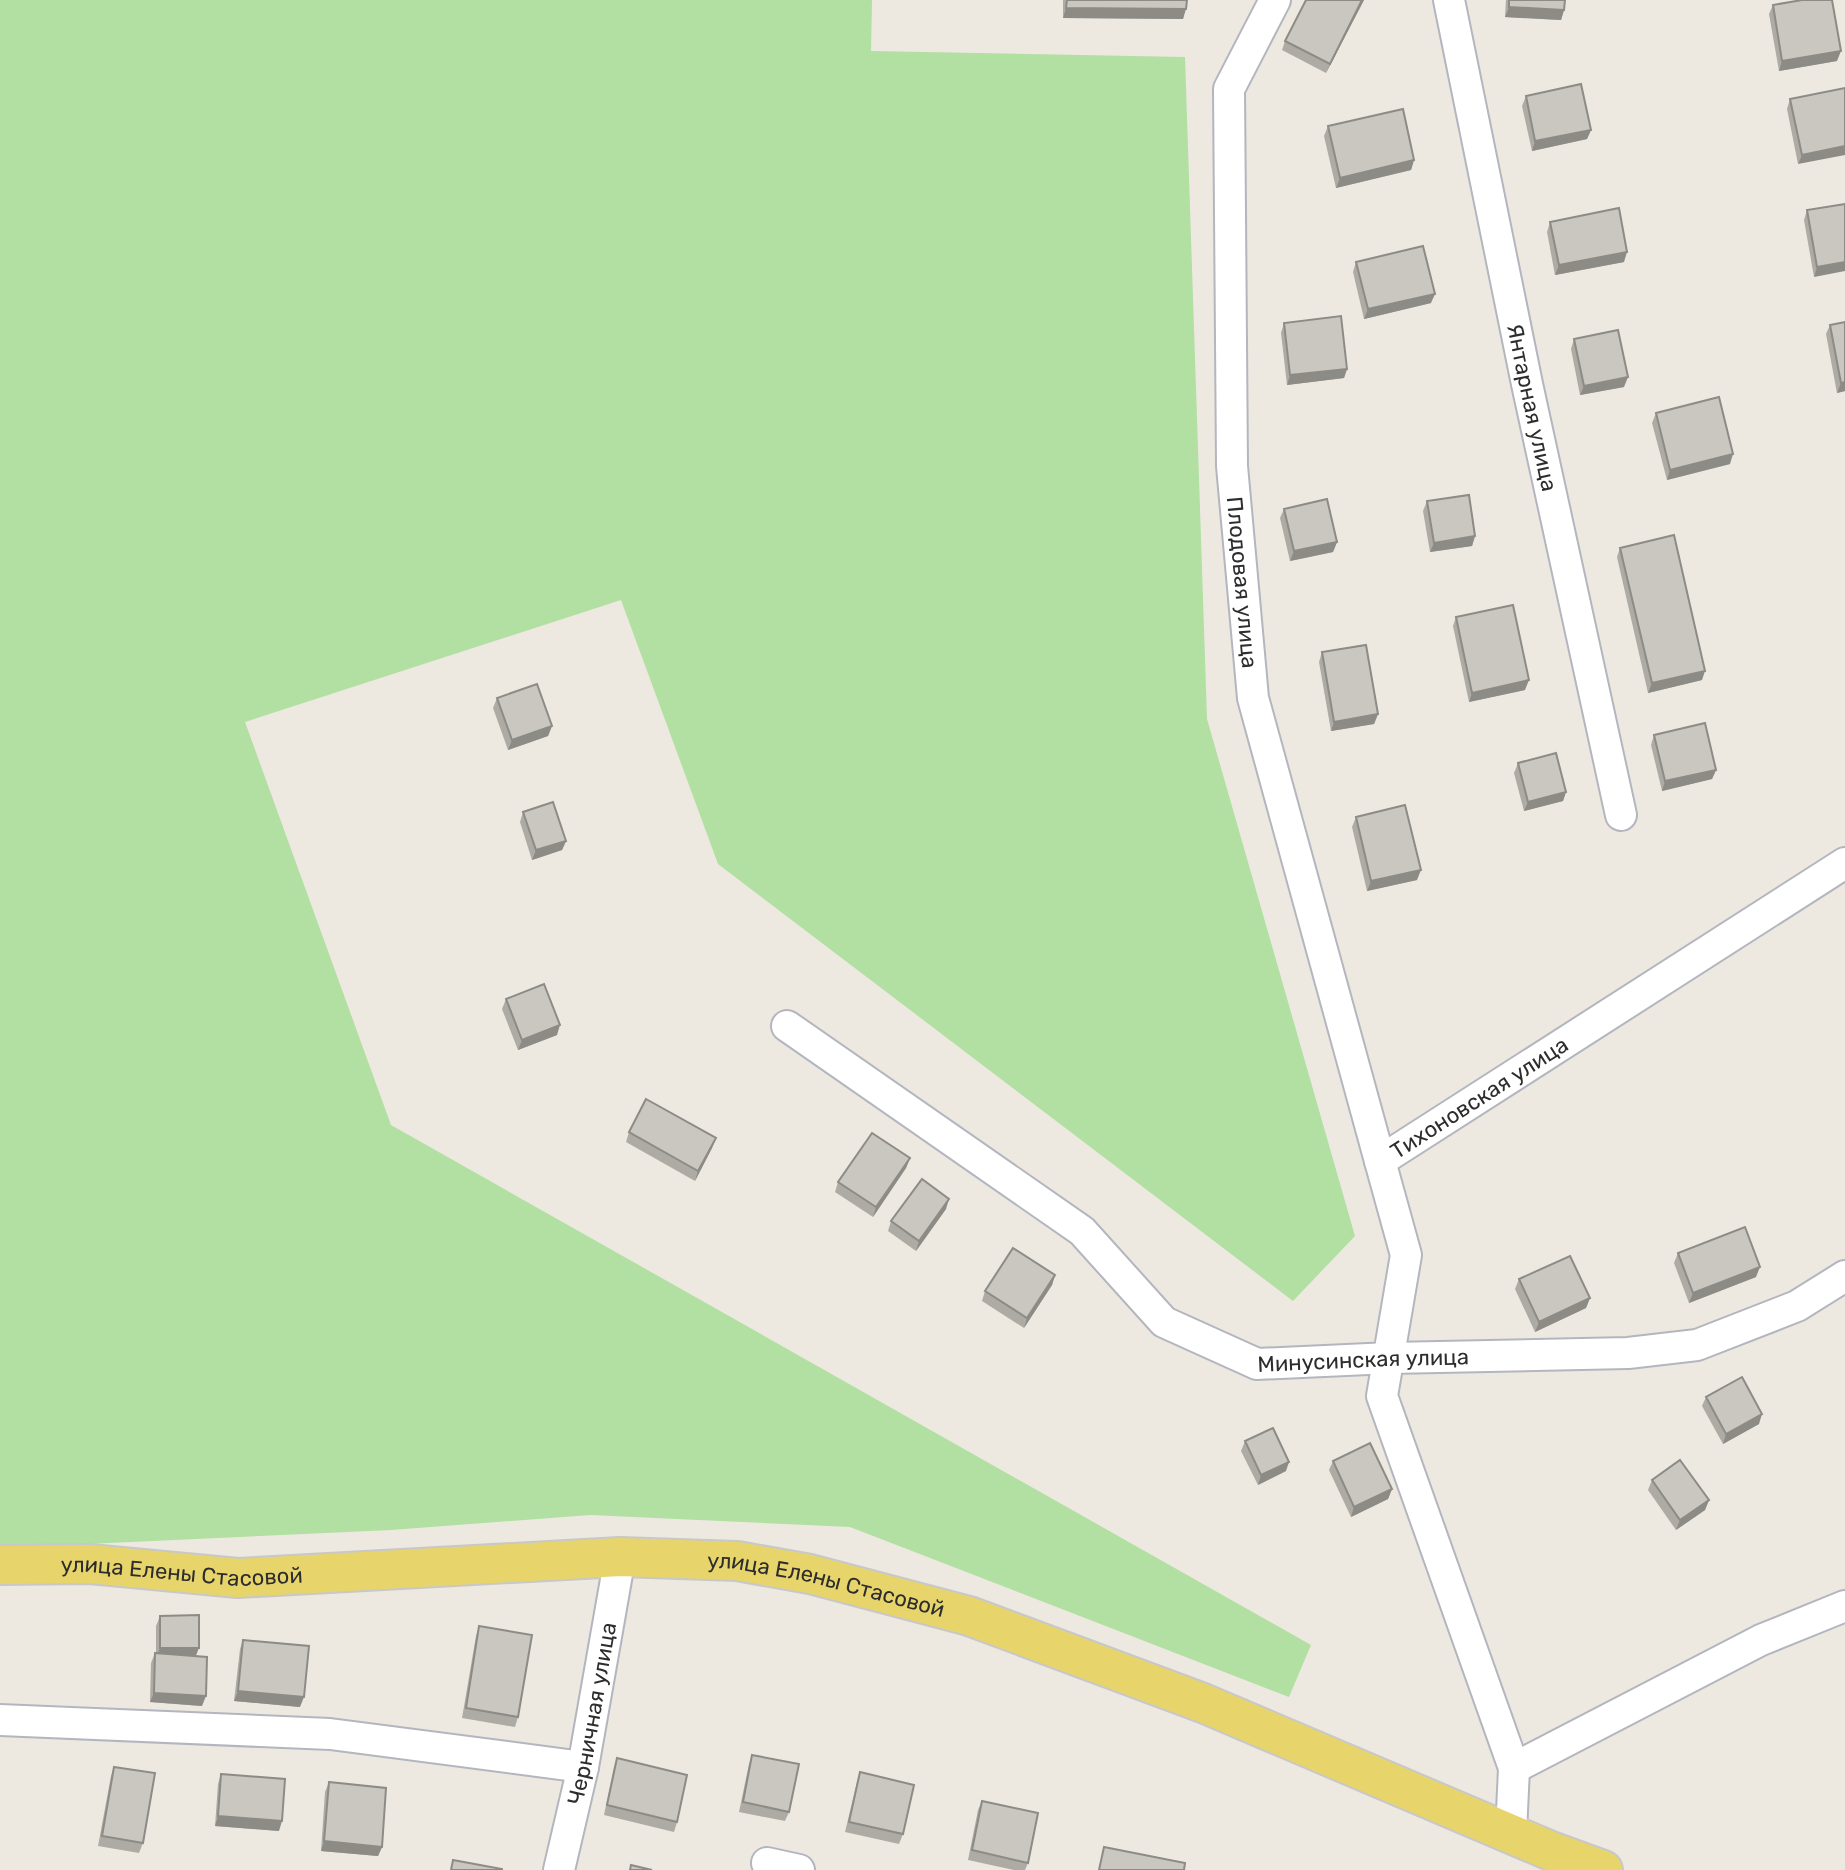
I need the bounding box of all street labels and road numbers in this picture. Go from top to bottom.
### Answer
street label: Янтарная улица [1502,321,1564,494]
street label: Плодовая улица [1221,495,1264,669]
street label: Тихоновская улица [1385,1031,1573,1164]
street label: Минусинская улица [1257,1343,1469,1377]
street label: улица Елены Стасовой [707,1546,948,1623]
street label: улица Елены Стасовой [60,1550,303,1592]
street label: Черничная улица [561,1620,622,1807]

